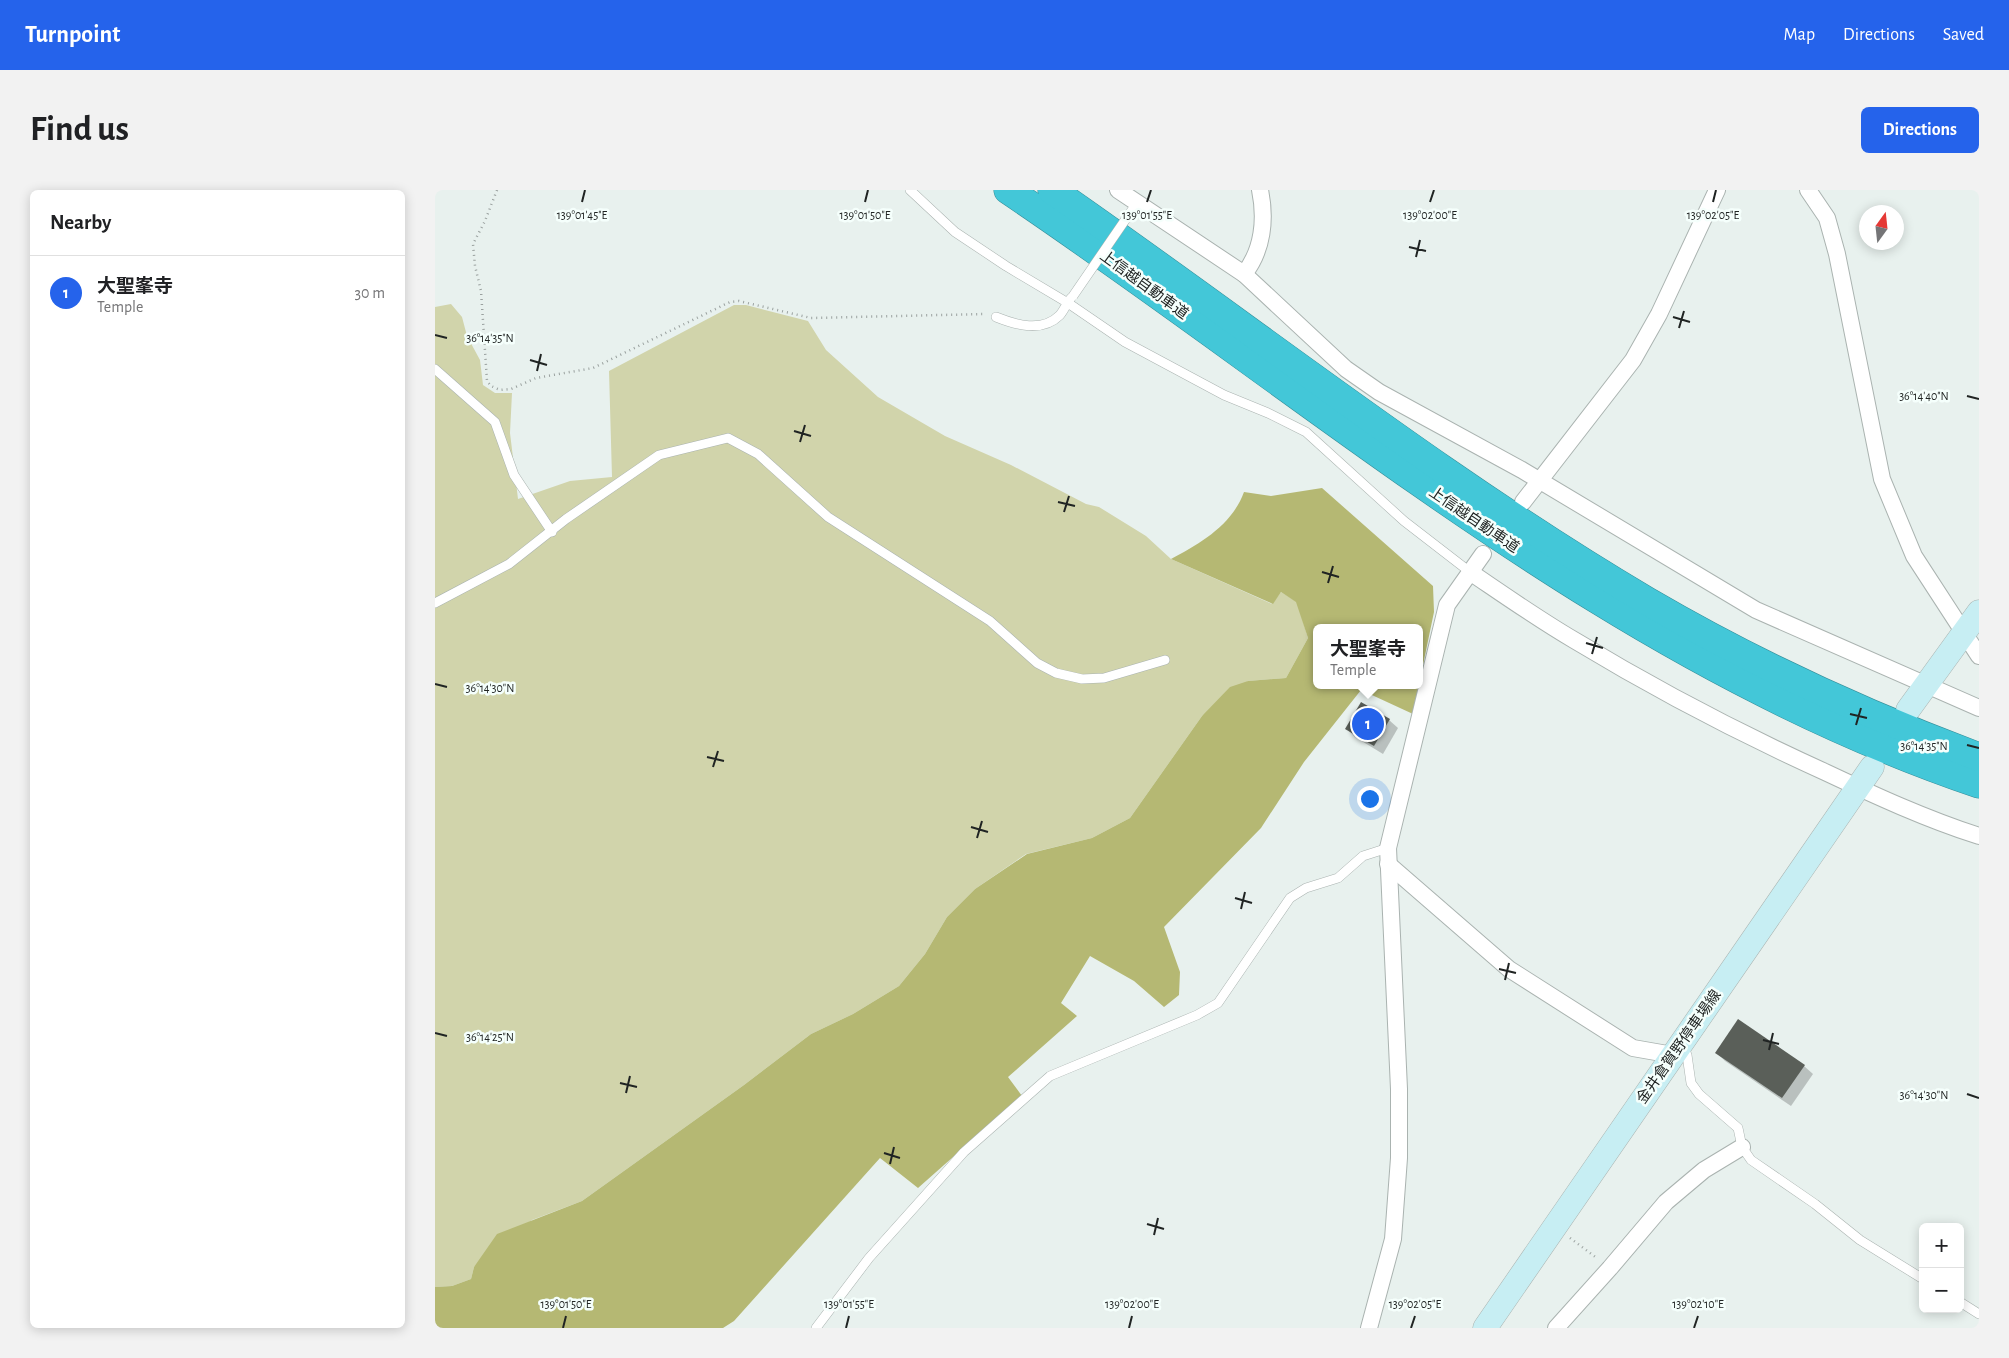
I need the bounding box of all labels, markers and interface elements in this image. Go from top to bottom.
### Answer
text: Turnpoint [25,23,120,47]
text: Map [1784,26,1815,44]
text: Directions [1843,26,1915,44]
text: Saved [1943,26,1984,44]
button: Directions [1861,107,1979,153]
text: Find us [30,112,129,147]
north arrow [1859,205,1904,250]
text: 139°01'45"E [557,209,608,221]
text: 139°01'50"E [839,209,891,221]
text: 139°01'55"E [1122,209,1172,221]
text: 139°02'00"E [1403,209,1457,221]
text: 139°02'05"E [1687,209,1739,221]
text: Nearby [50,212,111,233]
street label: 上信越自動車道 [1097,247,1191,322]
text: 大聖峯寺 [97,277,173,296]
text: 1 [63,285,69,301]
text: 30 m [355,285,385,301]
text: Temple [97,299,143,315]
text: 36°14'35"N [466,332,514,344]
text: 36°14'40"N [1899,390,1949,402]
street label: 上信越自動車道 [1426,484,1522,556]
popup [1313,624,1423,689]
text: 大聖峯寺 [1330,640,1406,659]
text: Temple [1330,662,1376,678]
text: 36°14'30"N [466,682,514,694]
pin: 1 [1352,705,1384,743]
text: 36°14'35"N [1900,740,1948,752]
your location [1357,786,1383,812]
street label: 金井倉賀野停車場線 [1632,986,1724,1107]
text: 36°14'25"N [466,1031,514,1043]
text: 36°14'30"N [1900,1089,1948,1101]
map controls [1919,1223,1964,1313]
button: + [1919,1223,1964,1268]
button: − [1919,1268,1964,1313]
text: 139°01'50"E [540,1298,592,1310]
text: 139°01'55"E [824,1298,874,1310]
text: 139°02'00"E [1105,1298,1159,1310]
text: 139°02'05"E [1389,1298,1441,1310]
text: 139°02'10"E [1672,1298,1724,1310]

